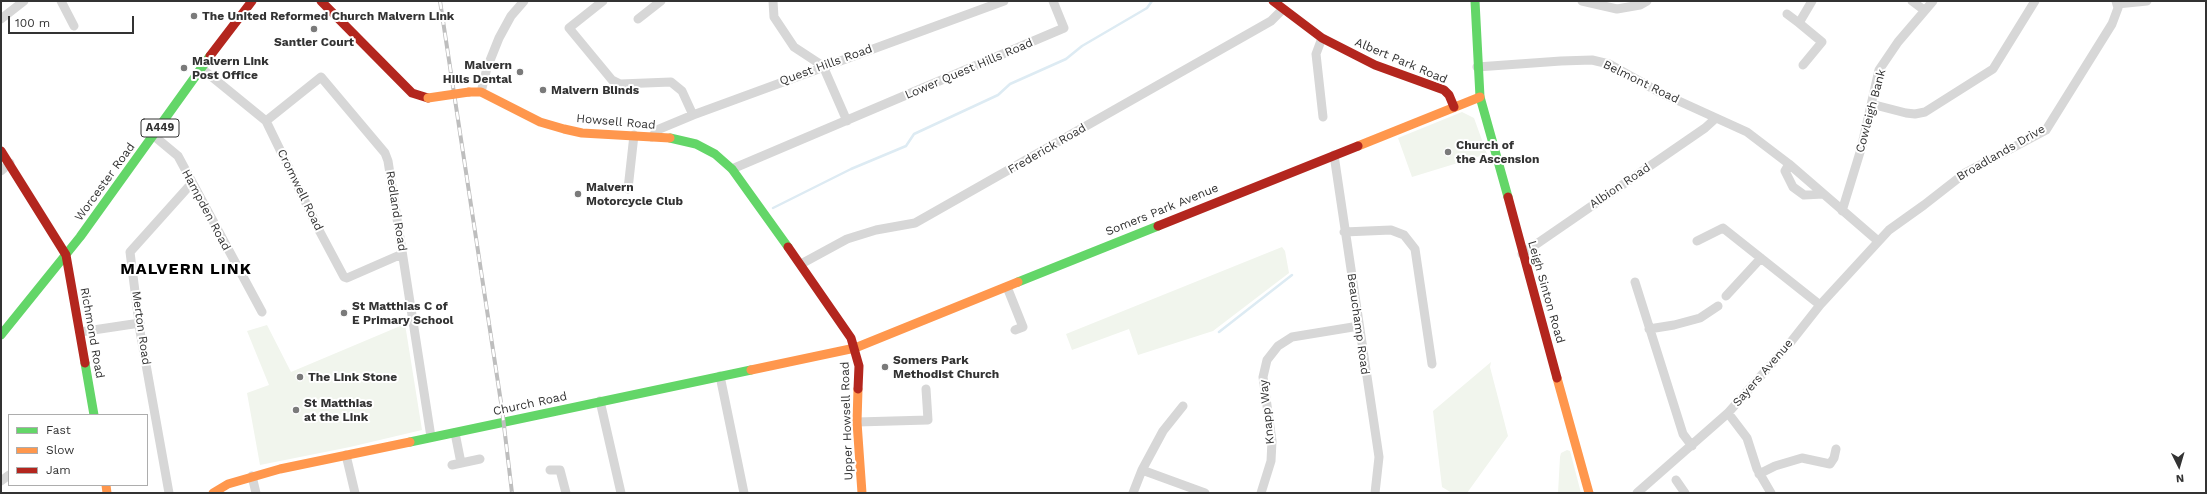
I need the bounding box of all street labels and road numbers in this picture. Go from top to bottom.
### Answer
street label: Lower Quest Hills Road [903,35,1035,103]
street label: Albert Park Road [1353,35,1449,87]
street label: Quest Hills Road [778,42,874,88]
street label: Belmont Road [1601,57,1681,107]
street label: Cowleigh Bank [1853,68,1889,154]
street label: Howsell Road [576,111,656,133]
road number: A449 [141,119,179,137]
street label: Frederick Road [1005,121,1089,177]
street label: Broadlands Drive [1954,122,2048,184]
street label: Worcester Road [72,140,138,224]
street label: Cromwell Road [274,147,326,233]
street label: Albion Road [1587,160,1653,212]
street label: Hampden Road [179,167,233,253]
street label: Redland Road [383,170,409,252]
street label: Somers Park Avenue [1103,181,1221,239]
street label: Leigh Sinton Road [1524,239,1568,345]
street label: Beauchamp Road [1344,272,1372,376]
street label: Richmond Road [77,286,107,380]
street label: Merton Road [129,290,153,366]
street label: Sayers Avenue [1730,336,1796,410]
street label: Upper Howsell Road [838,361,856,481]
street label: Knapp Way [1256,379,1278,445]
street label: Church Road [492,389,568,419]

